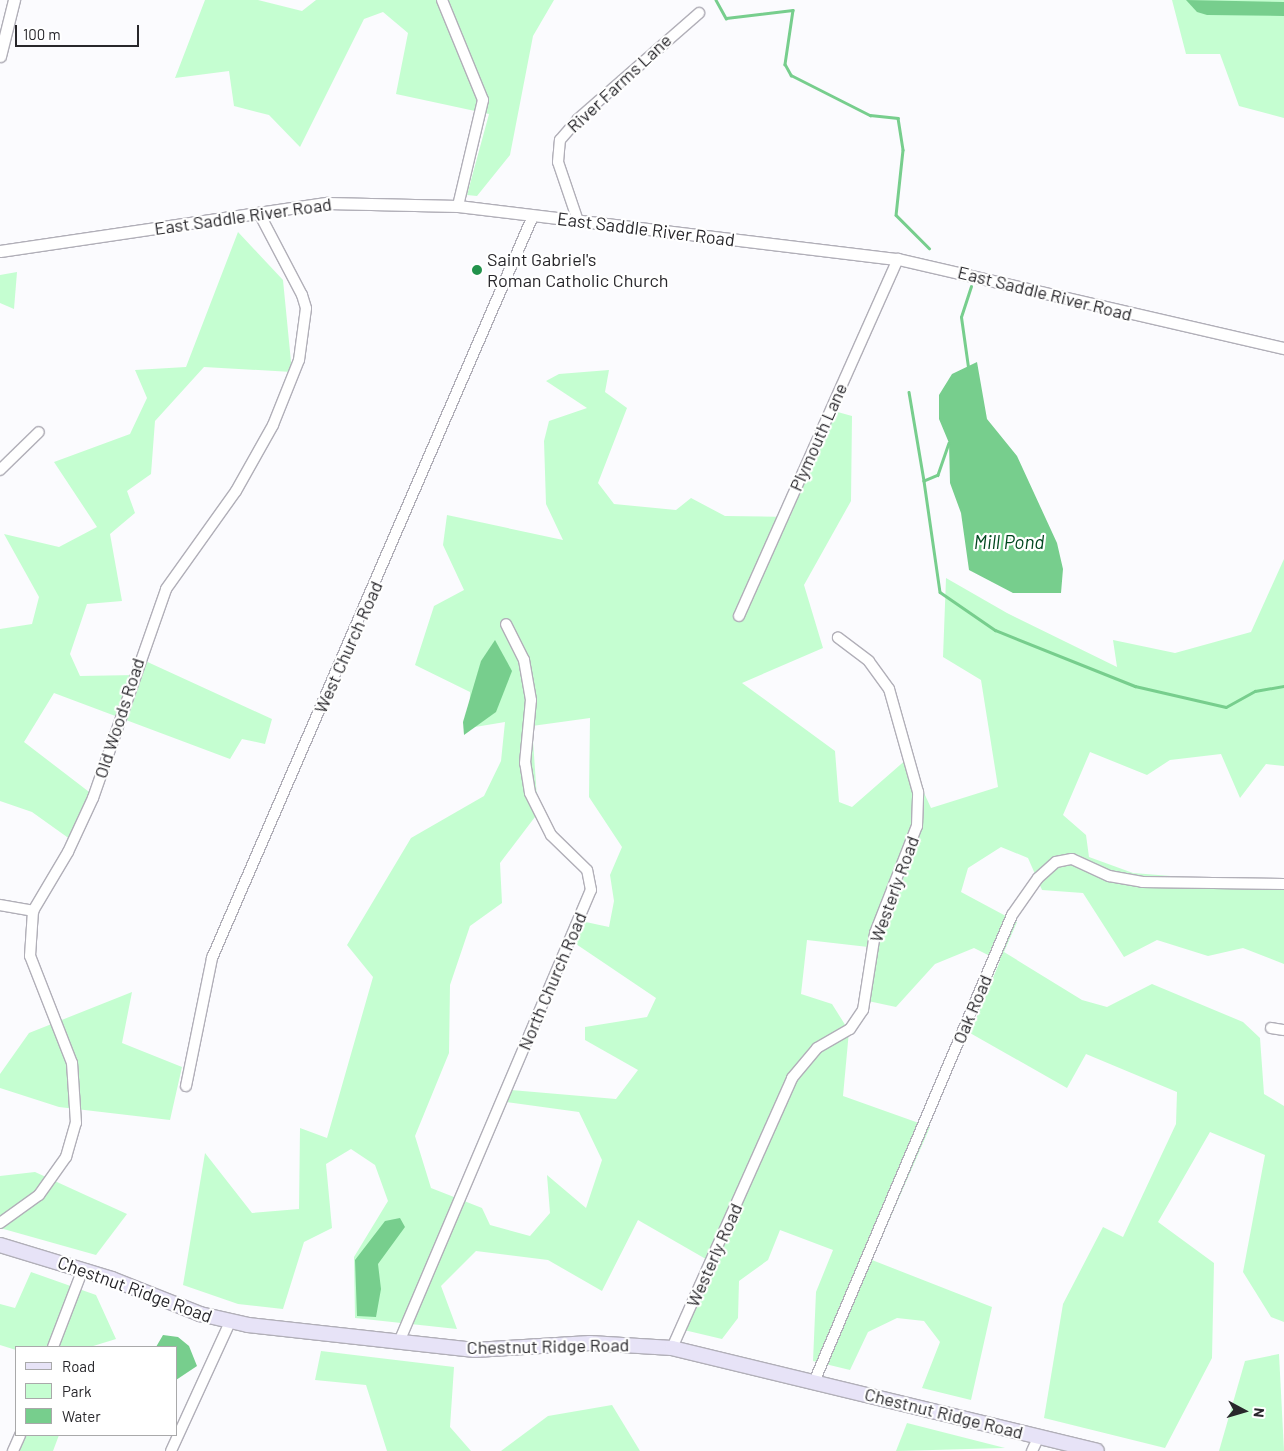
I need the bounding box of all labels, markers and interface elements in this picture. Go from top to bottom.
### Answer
scale bar [18,15,141,47]
text: 100 m [23,25,61,43]
street label: River Farms Lane [562,29,676,137]
street label: East Saddle River Road [153,193,333,239]
street label: East Saddle River Road [556,207,736,251]
place label: Saint Gabriel's Roman Catholic Church [487,249,669,292]
street label: East Saddle River Road [956,261,1134,325]
marker: Saint Gabriel's Roman Catholic Church [471,264,483,276]
street label: Plymouth Lane [785,380,851,494]
water label: Mill Pond [974,531,1044,553]
street label: West Church Road [309,578,387,716]
street label: Old Woods Road [89,655,149,781]
street label: Westerly Road [865,833,923,945]
street label: North Church Road [513,909,591,1053]
street label: Oak Road [948,971,996,1047]
street label: Westerly Road [682,1200,746,1310]
street label: Chestnut Ridge Road [55,1251,215,1327]
street label: Chestnut Ridge Road [466,1334,630,1358]
legend [15,1346,178,1436]
text: Road [62,1357,95,1375]
text: Park [62,1382,91,1400]
street label: Chestnut Ridge Road [862,1383,1026,1443]
north arrow [1219,1386,1269,1436]
text: Water [62,1407,101,1425]
text: N [1250,1407,1268,1418]

